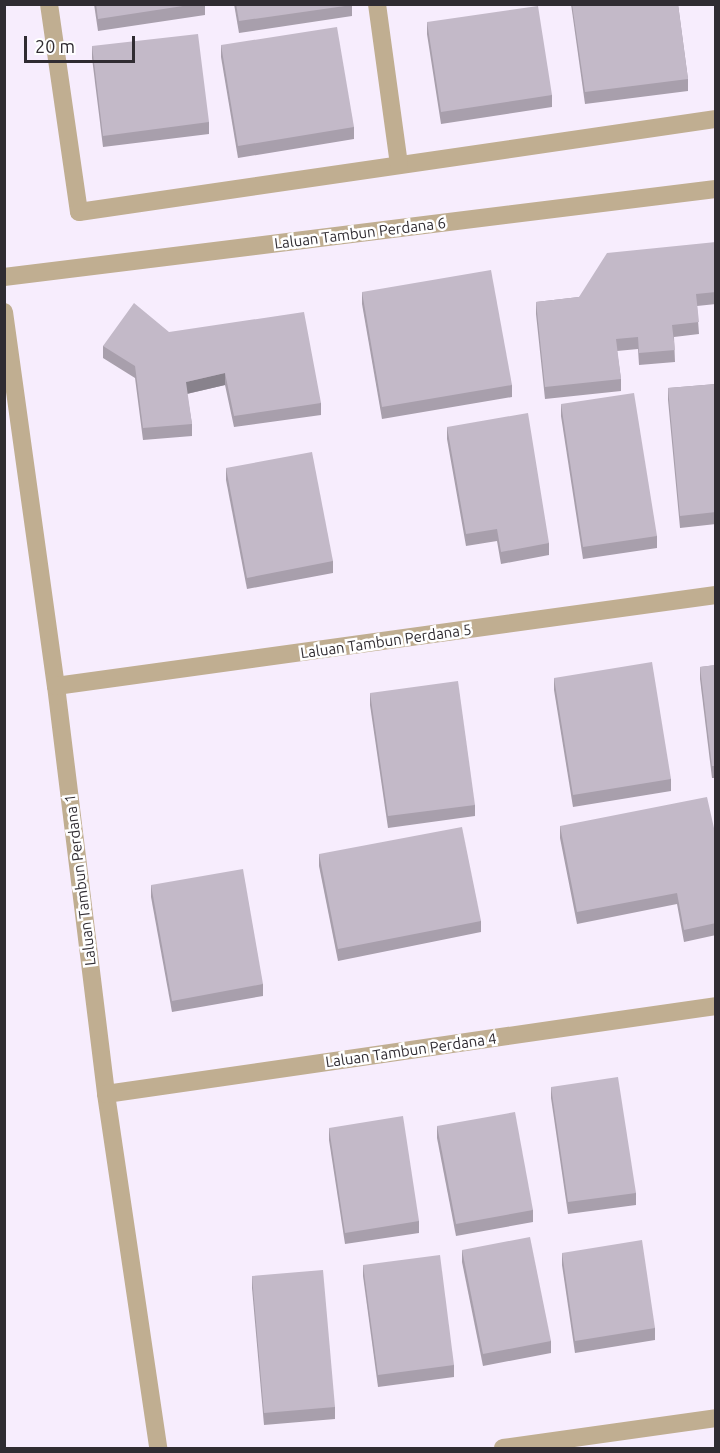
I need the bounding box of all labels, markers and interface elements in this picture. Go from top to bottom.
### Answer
scale bar [27,24,138,62]
text: 20 m [35,36,75,56]
street label: Laluan Tambun Perdana 6 [273,214,447,252]
street label: Laluan Tambun Perdana 5 [299,620,473,662]
street label: Laluan Tambun Perdana 1 [61,793,99,967]
street label: Laluan Tambun Perdana 4 [324,1029,498,1071]

